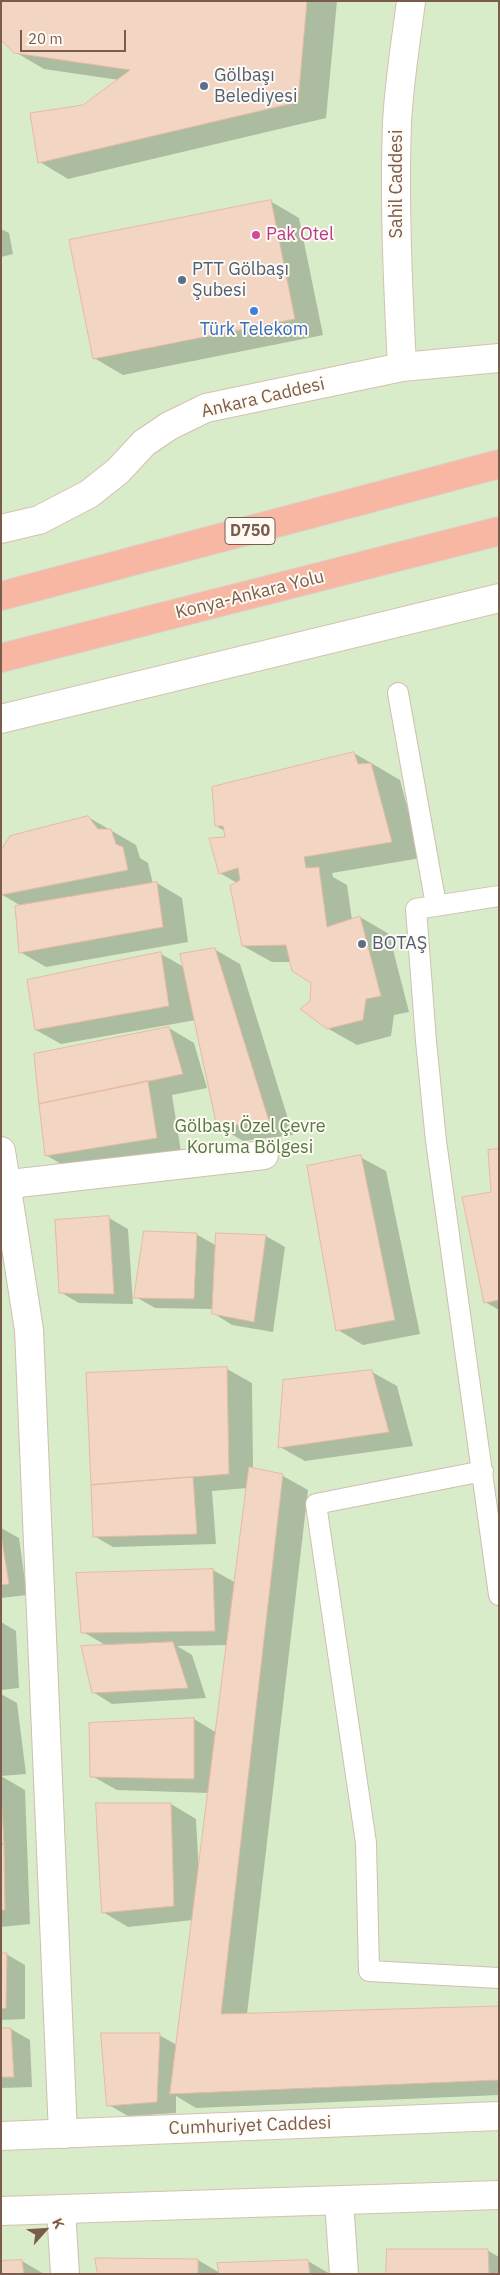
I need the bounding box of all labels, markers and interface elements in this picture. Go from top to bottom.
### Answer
scale bar [22,20,129,52]
text: 20 m [28,29,63,48]
place label: Gölbaşı Belediyesi [214,65,297,108]
marker: Gölbaşı Belediyesi [198,80,210,92]
street label: Sahil Caddesi [386,130,408,238]
place label: Pak Otel [266,224,334,246]
marker: Pak Otel [250,229,262,241]
place label: PTT Gölbaşı Şubesi [192,259,289,302]
marker: PTT Gölbaşı Şubesi [176,274,188,286]
marker: Türk Telekom [248,305,260,317]
place label: Türk Telekom [200,319,308,341]
street label: Ankara Caddesi [199,373,327,423]
road number: D750 [225,518,275,544]
street label: Konya-Ankara Yolu [173,566,327,624]
place label: BOTAŞ [372,933,427,955]
marker: BOTAŞ [356,938,368,950]
park label: Gölbaşı Özel Çevre Koruma Bölgesi [174,1116,326,1158]
street label: Cumhuriyet Caddesi [168,2112,332,2140]
north arrow [20,2205,70,2255]
text: K [48,2215,69,2232]

